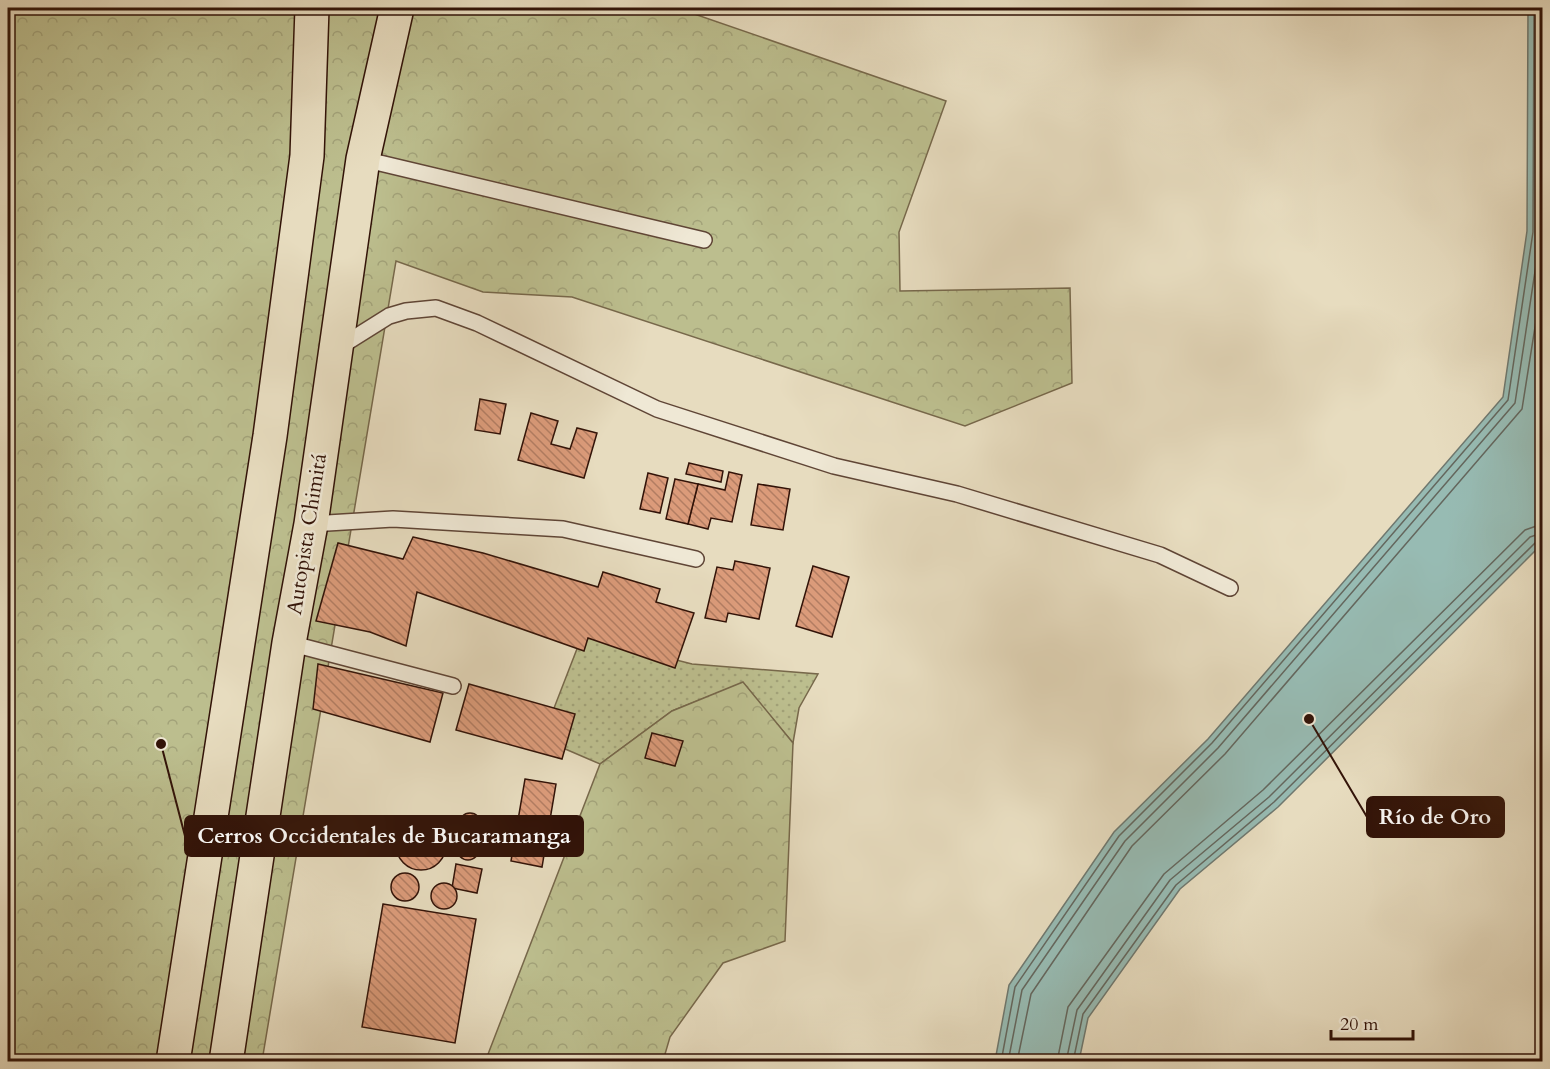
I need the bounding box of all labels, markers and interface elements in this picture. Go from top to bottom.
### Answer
street label: Autopista Chimitá [280,451,334,617]
callout: Río de Oro [1367,797,1504,837]
text: Río de Oro [1379,802,1491,832]
callout: Cerros Occidentales de Bucaramanga [185,816,583,856]
text: Cerros Occidentales de Bucaramanga [197,821,571,851]
scale bar [1331,1003,1414,1041]
text: 20 m [1340,1012,1379,1037]

